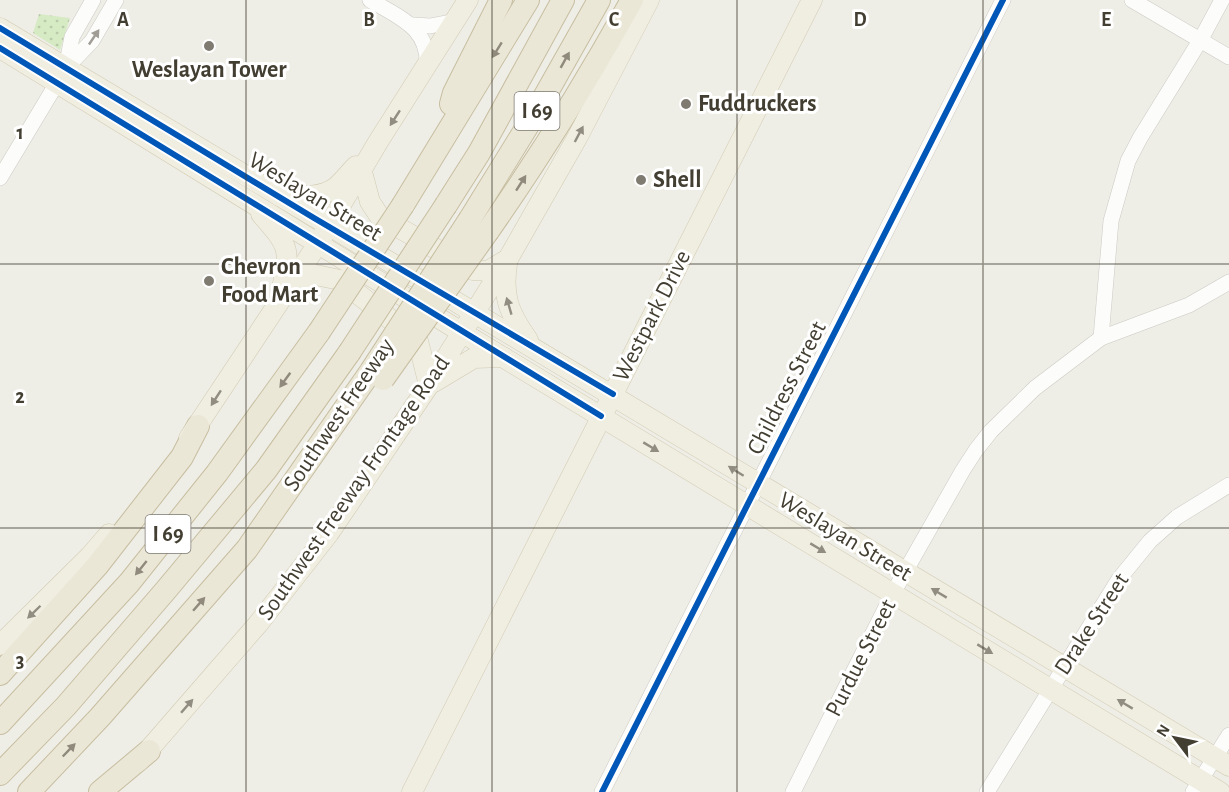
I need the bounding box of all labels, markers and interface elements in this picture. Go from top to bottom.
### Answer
text: A [117,10,129,30]
text: B [363,10,375,30]
text: C [609,10,620,30]
text: D [853,10,867,30]
text: E [1101,10,1111,30]
one-way arrow [88,29,100,45]
marker: Weslayan Tower [202,39,216,53]
one-way arrow [492,42,503,58]
one-way arrow [560,52,570,69]
place label: Weslayan Tower [131,58,287,82]
road number: I 69 [514,92,560,130]
place label: Fuddruckers [698,92,816,116]
marker: Fuddruckers [679,97,693,111]
one-way arrow [389,109,401,125]
text: 1 [16,123,24,143]
one-way arrow [574,126,584,143]
street label: Weslayan Street [244,148,386,246]
place label: Shell [653,168,701,192]
marker: Shell [634,173,648,187]
one-way arrow [515,176,527,192]
street label: Westpark Drive [609,247,695,385]
place label: Chevron Food Mart [221,255,318,307]
marker: Chevron Food Mart [202,274,216,288]
one-way arrow [504,297,513,315]
street label: Childress Street [743,317,831,459]
street label: Southwest Freeway [279,334,399,496]
street label: Southwest Freeway Frontage Road [253,351,455,625]
one-way arrow [279,371,291,387]
text: 2 [15,387,25,407]
one-way arrow [210,390,222,406]
one-way arrow [643,441,659,452]
one-way arrow [728,466,744,477]
street label: Weslayan Street [774,488,916,586]
road number: I 69 [146,515,190,553]
one-way arrow [810,543,827,553]
one-way arrow [135,560,147,575]
street label: Drake Street [1050,568,1134,679]
one-way arrow [931,588,947,599]
street label: Purdue Street [821,595,901,720]
one-way arrow [192,597,205,612]
one-way arrow [27,605,42,619]
one-way arrow [977,644,994,654]
text: 3 [16,651,24,671]
one-way arrow [180,699,193,714]
one-way arrow [1116,699,1133,709]
north arrow [1145,708,1205,768]
text: N [1153,722,1173,740]
one-way arrow [62,742,76,757]

